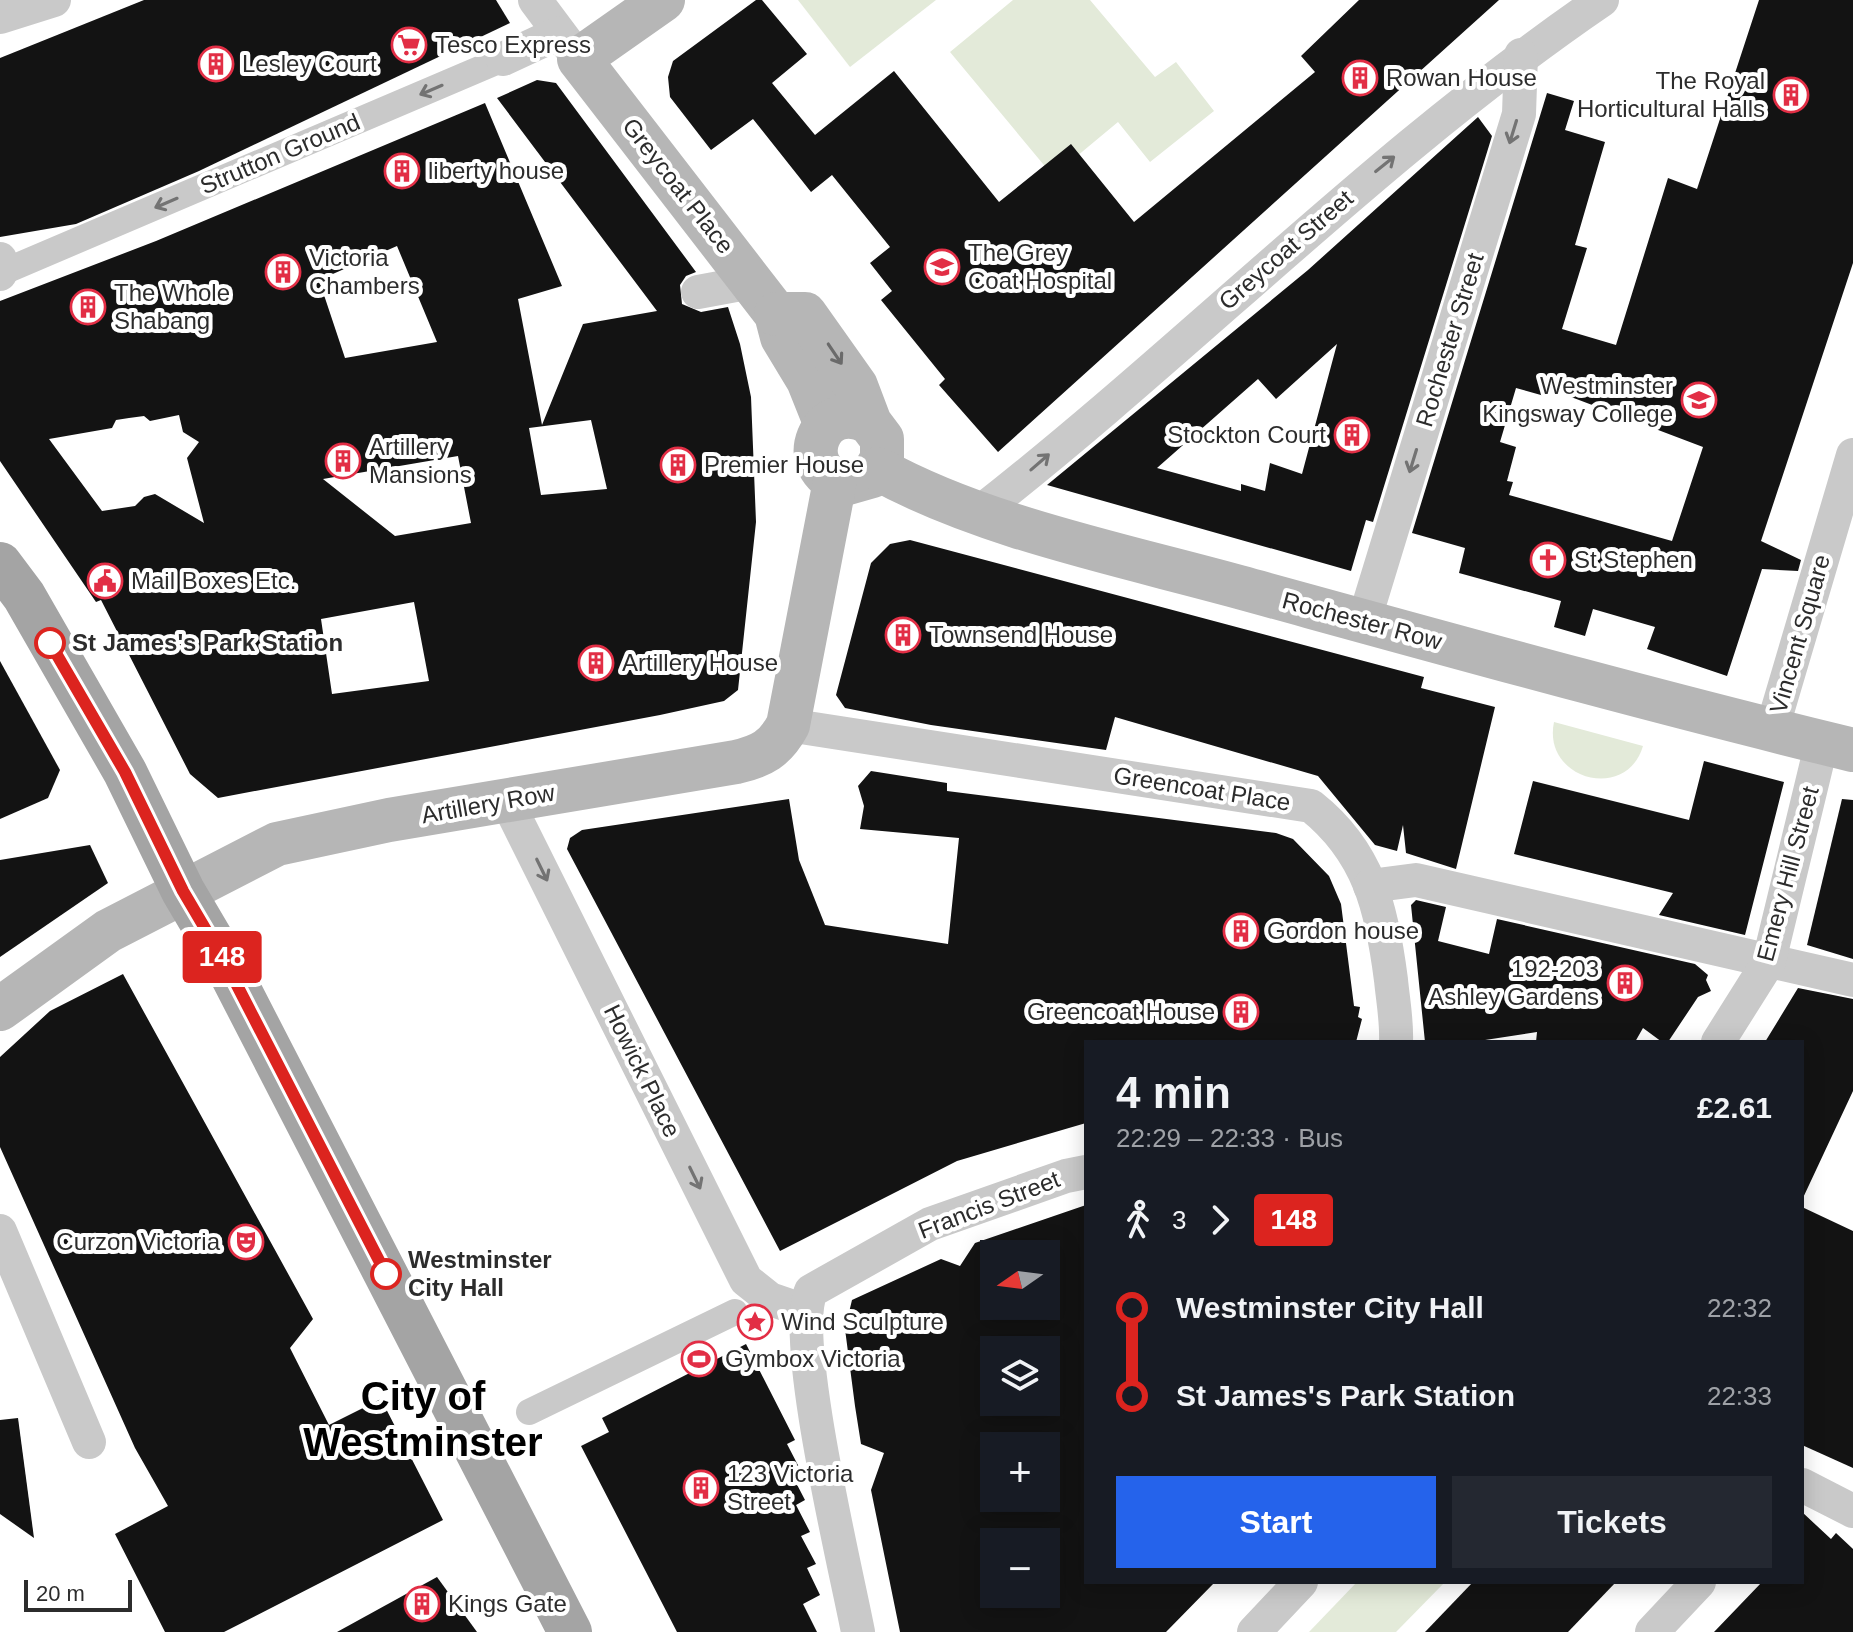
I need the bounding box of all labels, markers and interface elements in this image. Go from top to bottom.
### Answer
supermarket icon: Tesco Express [390,26,428,64]
place label: Tesco Express [435,31,591,58]
building icon: Lesley Court [197,45,235,83]
place label: Lesley Court [242,50,377,77]
building icon: Rowan House [1341,59,1379,97]
place label: Rowan House [1386,64,1537,91]
place label: The Royal Horticultural Halls [1577,67,1765,122]
building icon: The Royal Horticultural Halls [1772,76,1810,114]
one-way arrow [419,84,444,98]
street label: Strutton Ground [196,108,364,199]
street label: Greycoat Place [617,113,740,259]
one-way arrow [1505,119,1519,144]
building icon: liberty house [383,152,421,190]
one-way arrow [1375,156,1396,174]
place label: liberty house [428,157,564,184]
street label: Greycoat Street [1213,184,1358,315]
one-way arrow [154,196,179,211]
place label: The Grey Coat Hospital [968,239,1112,294]
place label: Victoria Chambers [309,244,420,299]
school or university icon: The Grey Coat Hospital [923,248,961,286]
street label: Rochester Street [1410,249,1489,430]
building icon: Victoria Chambers [264,253,302,291]
place label: The Whole Shabang [114,279,230,334]
building icon: The Whole Shabang [69,288,107,326]
one-way arrow [826,342,843,364]
place label: Westminster Kingsway College [1482,372,1673,427]
school or university icon: Westminster Kingsway College [1680,381,1718,419]
building icon: Stockton Court [1333,416,1371,454]
place label: Stockton Court [1167,421,1326,448]
place label: Artillery Mansions [369,433,472,488]
building icon: Artillery Mansions [324,442,362,480]
building icon: Premier House [659,446,697,484]
one-way arrow [1405,448,1420,474]
place label: Premier House [704,451,864,478]
one-way arrow [1030,454,1050,472]
church icon: St Stephen [1529,541,1567,579]
place label: St Stephen [1574,546,1693,573]
street label: Vincent Square [1764,551,1835,716]
public building icon: Mail Boxes Etc. [86,562,124,600]
place label: Mail Boxes Etc. [131,567,296,594]
street label: Rochester Row [1279,586,1446,655]
building icon: Townsend House [884,616,922,654]
place label: Townsend House [929,621,1113,648]
marker: St James's Park Station [35,628,65,658]
place label: St James's Park Station [72,629,343,656]
building icon: Artillery House [577,644,615,682]
place label: Artillery House [622,649,778,676]
street label: Greencoat Place [1112,761,1292,816]
street label: Artillery Row [419,778,557,828]
street label: Emery Hill Street [1751,783,1824,964]
one-way arrow [535,858,551,882]
building icon: Gordon house [1222,912,1260,950]
place label: Gordon house [1267,917,1419,944]
line badge: 148 [176,931,268,983]
text: 148 [199,941,245,972]
place label: 192-203 Ashley Gardens [1428,955,1599,1010]
building icon: 192-203 Ashley Gardens [1606,964,1644,1002]
building icon: Greencoat House [1222,993,1260,1031]
place label: Greencoat House [1027,998,1215,1025]
street label: Howick Place [599,1000,686,1141]
text: 4 min [1116,1068,1231,1117]
text: £2.61 [1697,1091,1772,1124]
text: 22:29 – 22:33 · Bus [1116,1123,1343,1153]
street label: Francis Street [914,1165,1064,1244]
one-way arrow [688,1166,704,1190]
icon: walk [1116,1198,1160,1242]
icon: forward [1198,1198,1242,1242]
text: 148 [1270,1204,1317,1235]
text: 3 [1172,1205,1186,1235]
theatre icon: Curzon Victoria [227,1223,265,1261]
place label: Curzon Victoria [56,1228,221,1255]
north arrow [980,1240,1060,1320]
map controls [980,1240,1060,1608]
place label: Westminster City Hall [408,1246,552,1301]
marker: Westminster City Hall [371,1259,401,1289]
text: Westminster City Hall [1176,1291,1484,1324]
text: 22:32 [1707,1293,1772,1323]
place icon: Wind Sculpture [736,1303,774,1341]
place label: Wind Sculpture [781,1308,944,1335]
button: layers [980,1336,1060,1416]
sports icon: Gymbox Victoria [680,1340,718,1378]
place label: Gymbox Victoria [725,1345,901,1372]
district label: City of Westminster [303,1374,543,1464]
text: St James's Park Station [1176,1379,1515,1412]
text: 22:33 [1707,1381,1772,1411]
button: + [980,1432,1060,1512]
place label: 123 Victoria Street [727,1460,854,1515]
building icon: 123 Victoria Street [682,1469,720,1507]
button: Start [1116,1476,1436,1568]
button: Tickets [1452,1476,1772,1568]
button: − [980,1528,1060,1608]
scale bar [24,1576,132,1612]
text: 20 m [36,1581,85,1606]
building icon: Kings Gate [403,1585,441,1623]
place label: Kings Gate [448,1590,567,1617]

